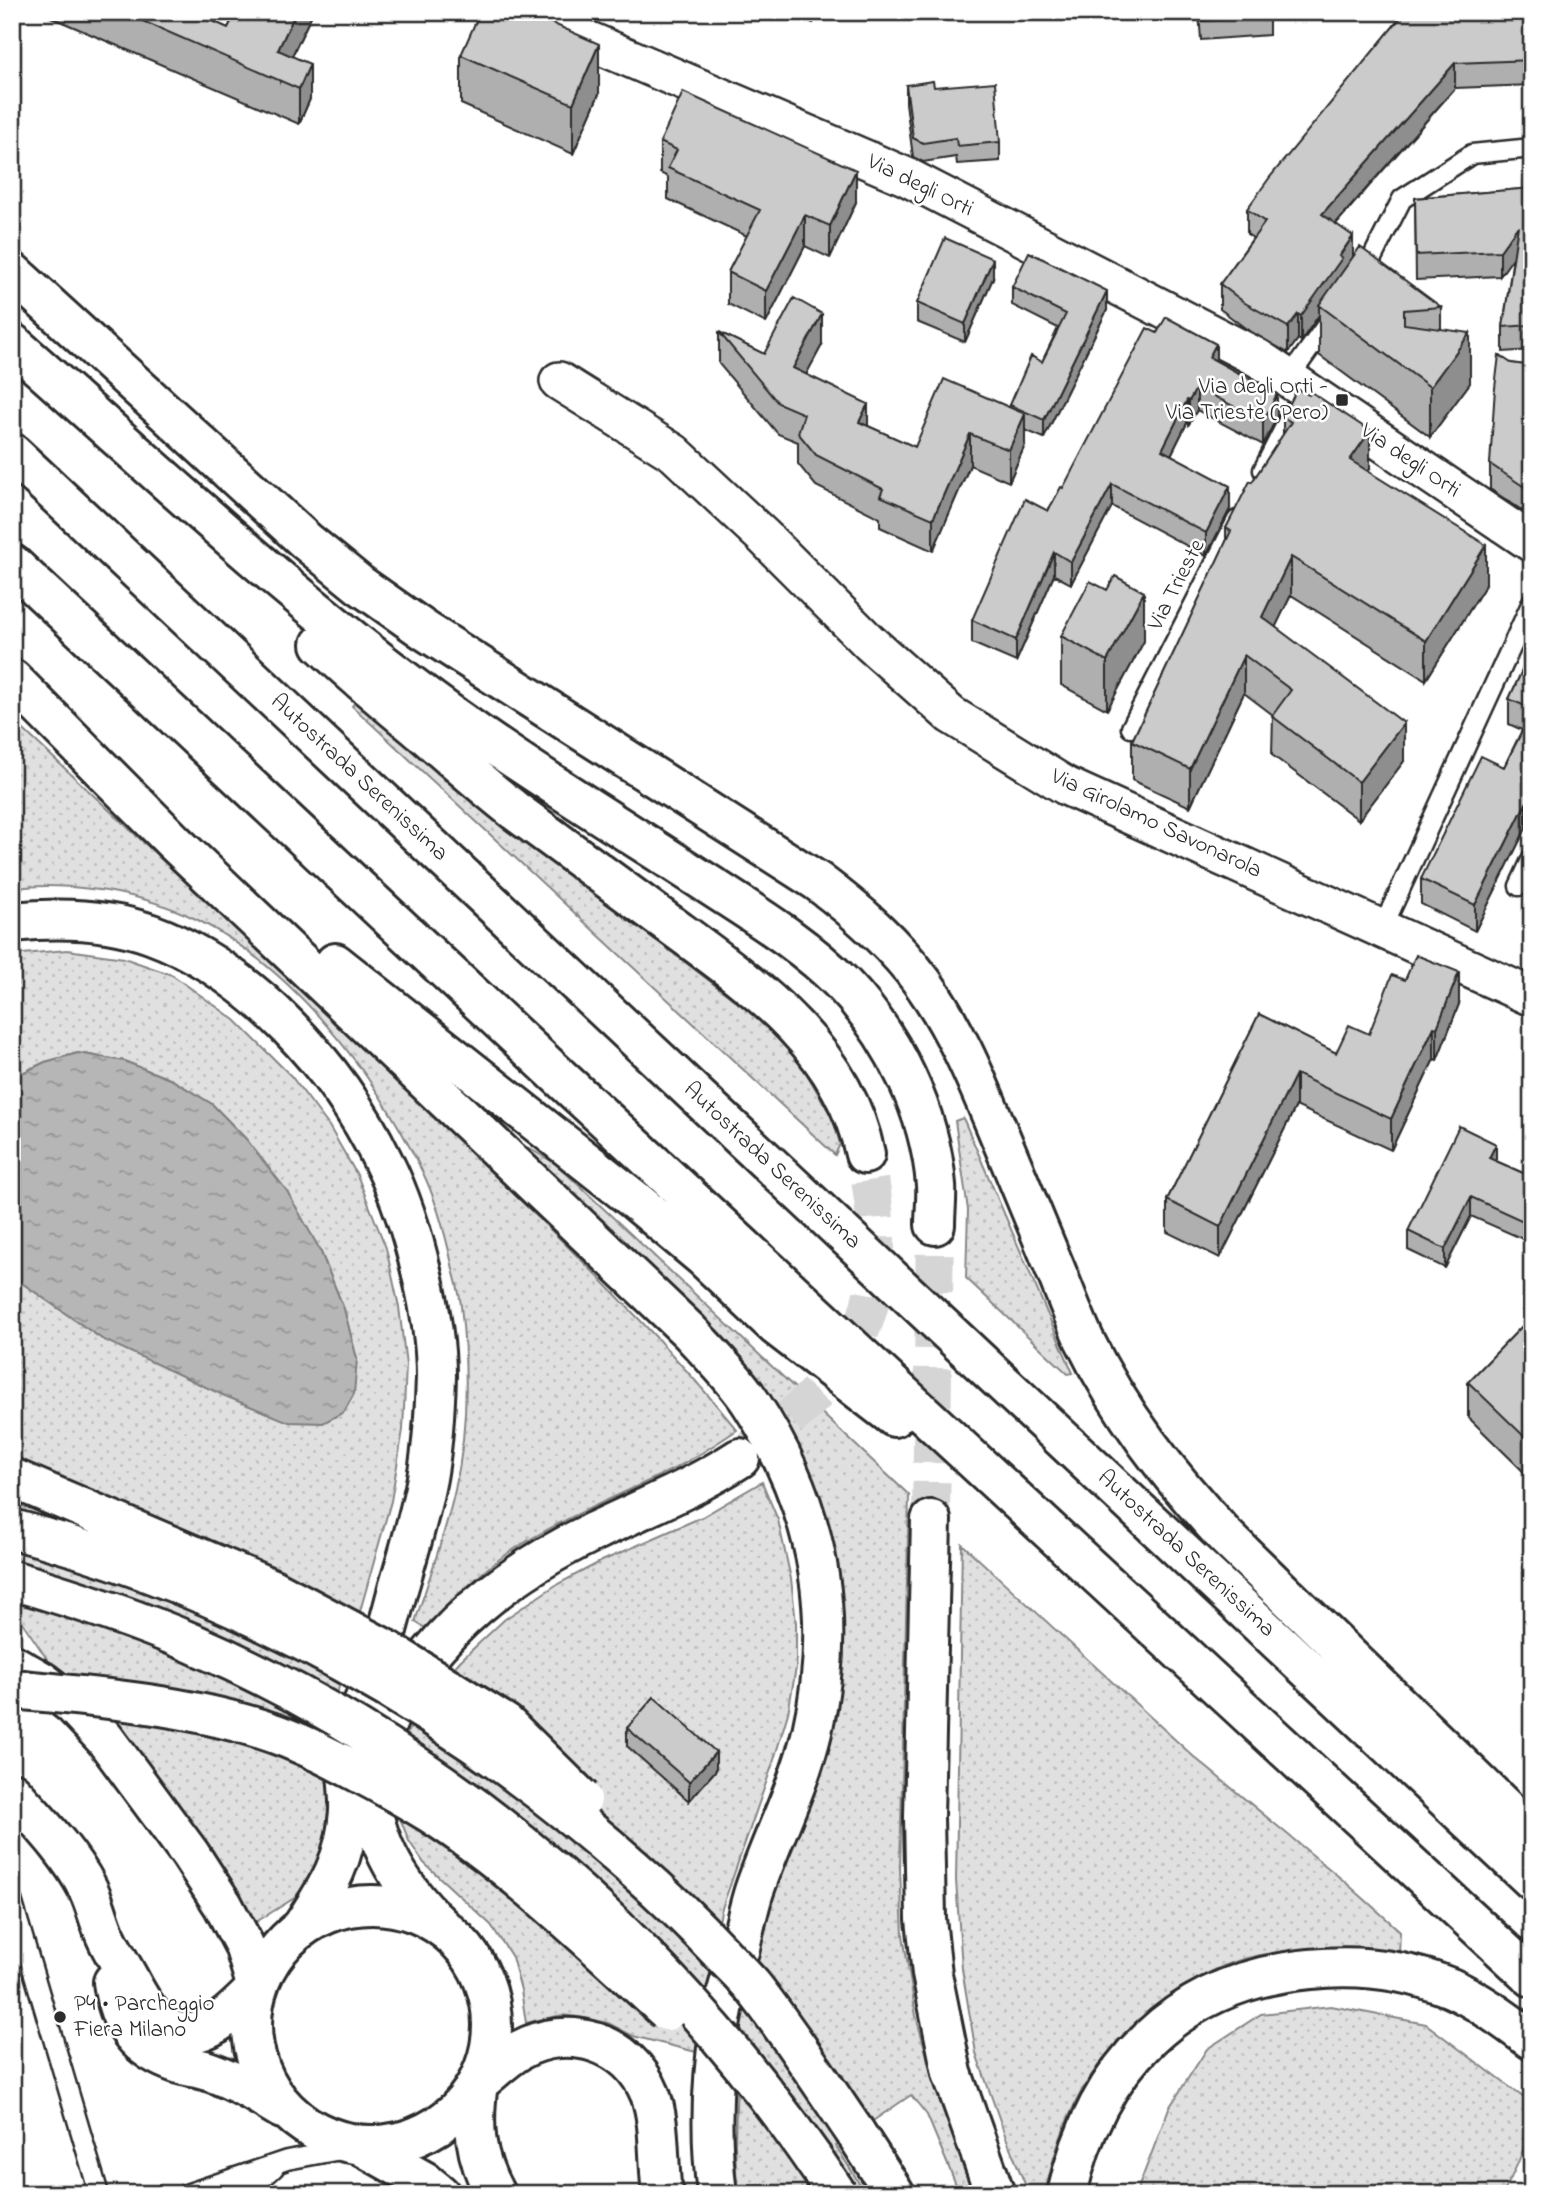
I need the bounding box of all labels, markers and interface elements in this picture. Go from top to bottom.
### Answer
street label: Via degli Orti [860,146,979,227]
place label: Via degli Orti - Via Trieste (Pero) [1165,371,1328,430]
marker: Via degli Orti - Via Trieste (Pero) [1334,392,1350,408]
street label: Via degli Orti [1352,415,1467,508]
street label: Via Trieste [1139,533,1214,637]
street label: Autostrada Serenissima [263,687,455,869]
street label: Via Girolamo Savonarola [1044,760,1267,887]
street label: Autostrada Serenissima [676,1075,868,1257]
street label: Autostrada Serenissima [1090,1463,1282,1645]
place label: P4 • Parcheggio Fiera Milano [73,1988,215,2047]
marker: P4 • Parcheggio Fiera Milano [52,2009,68,2025]

